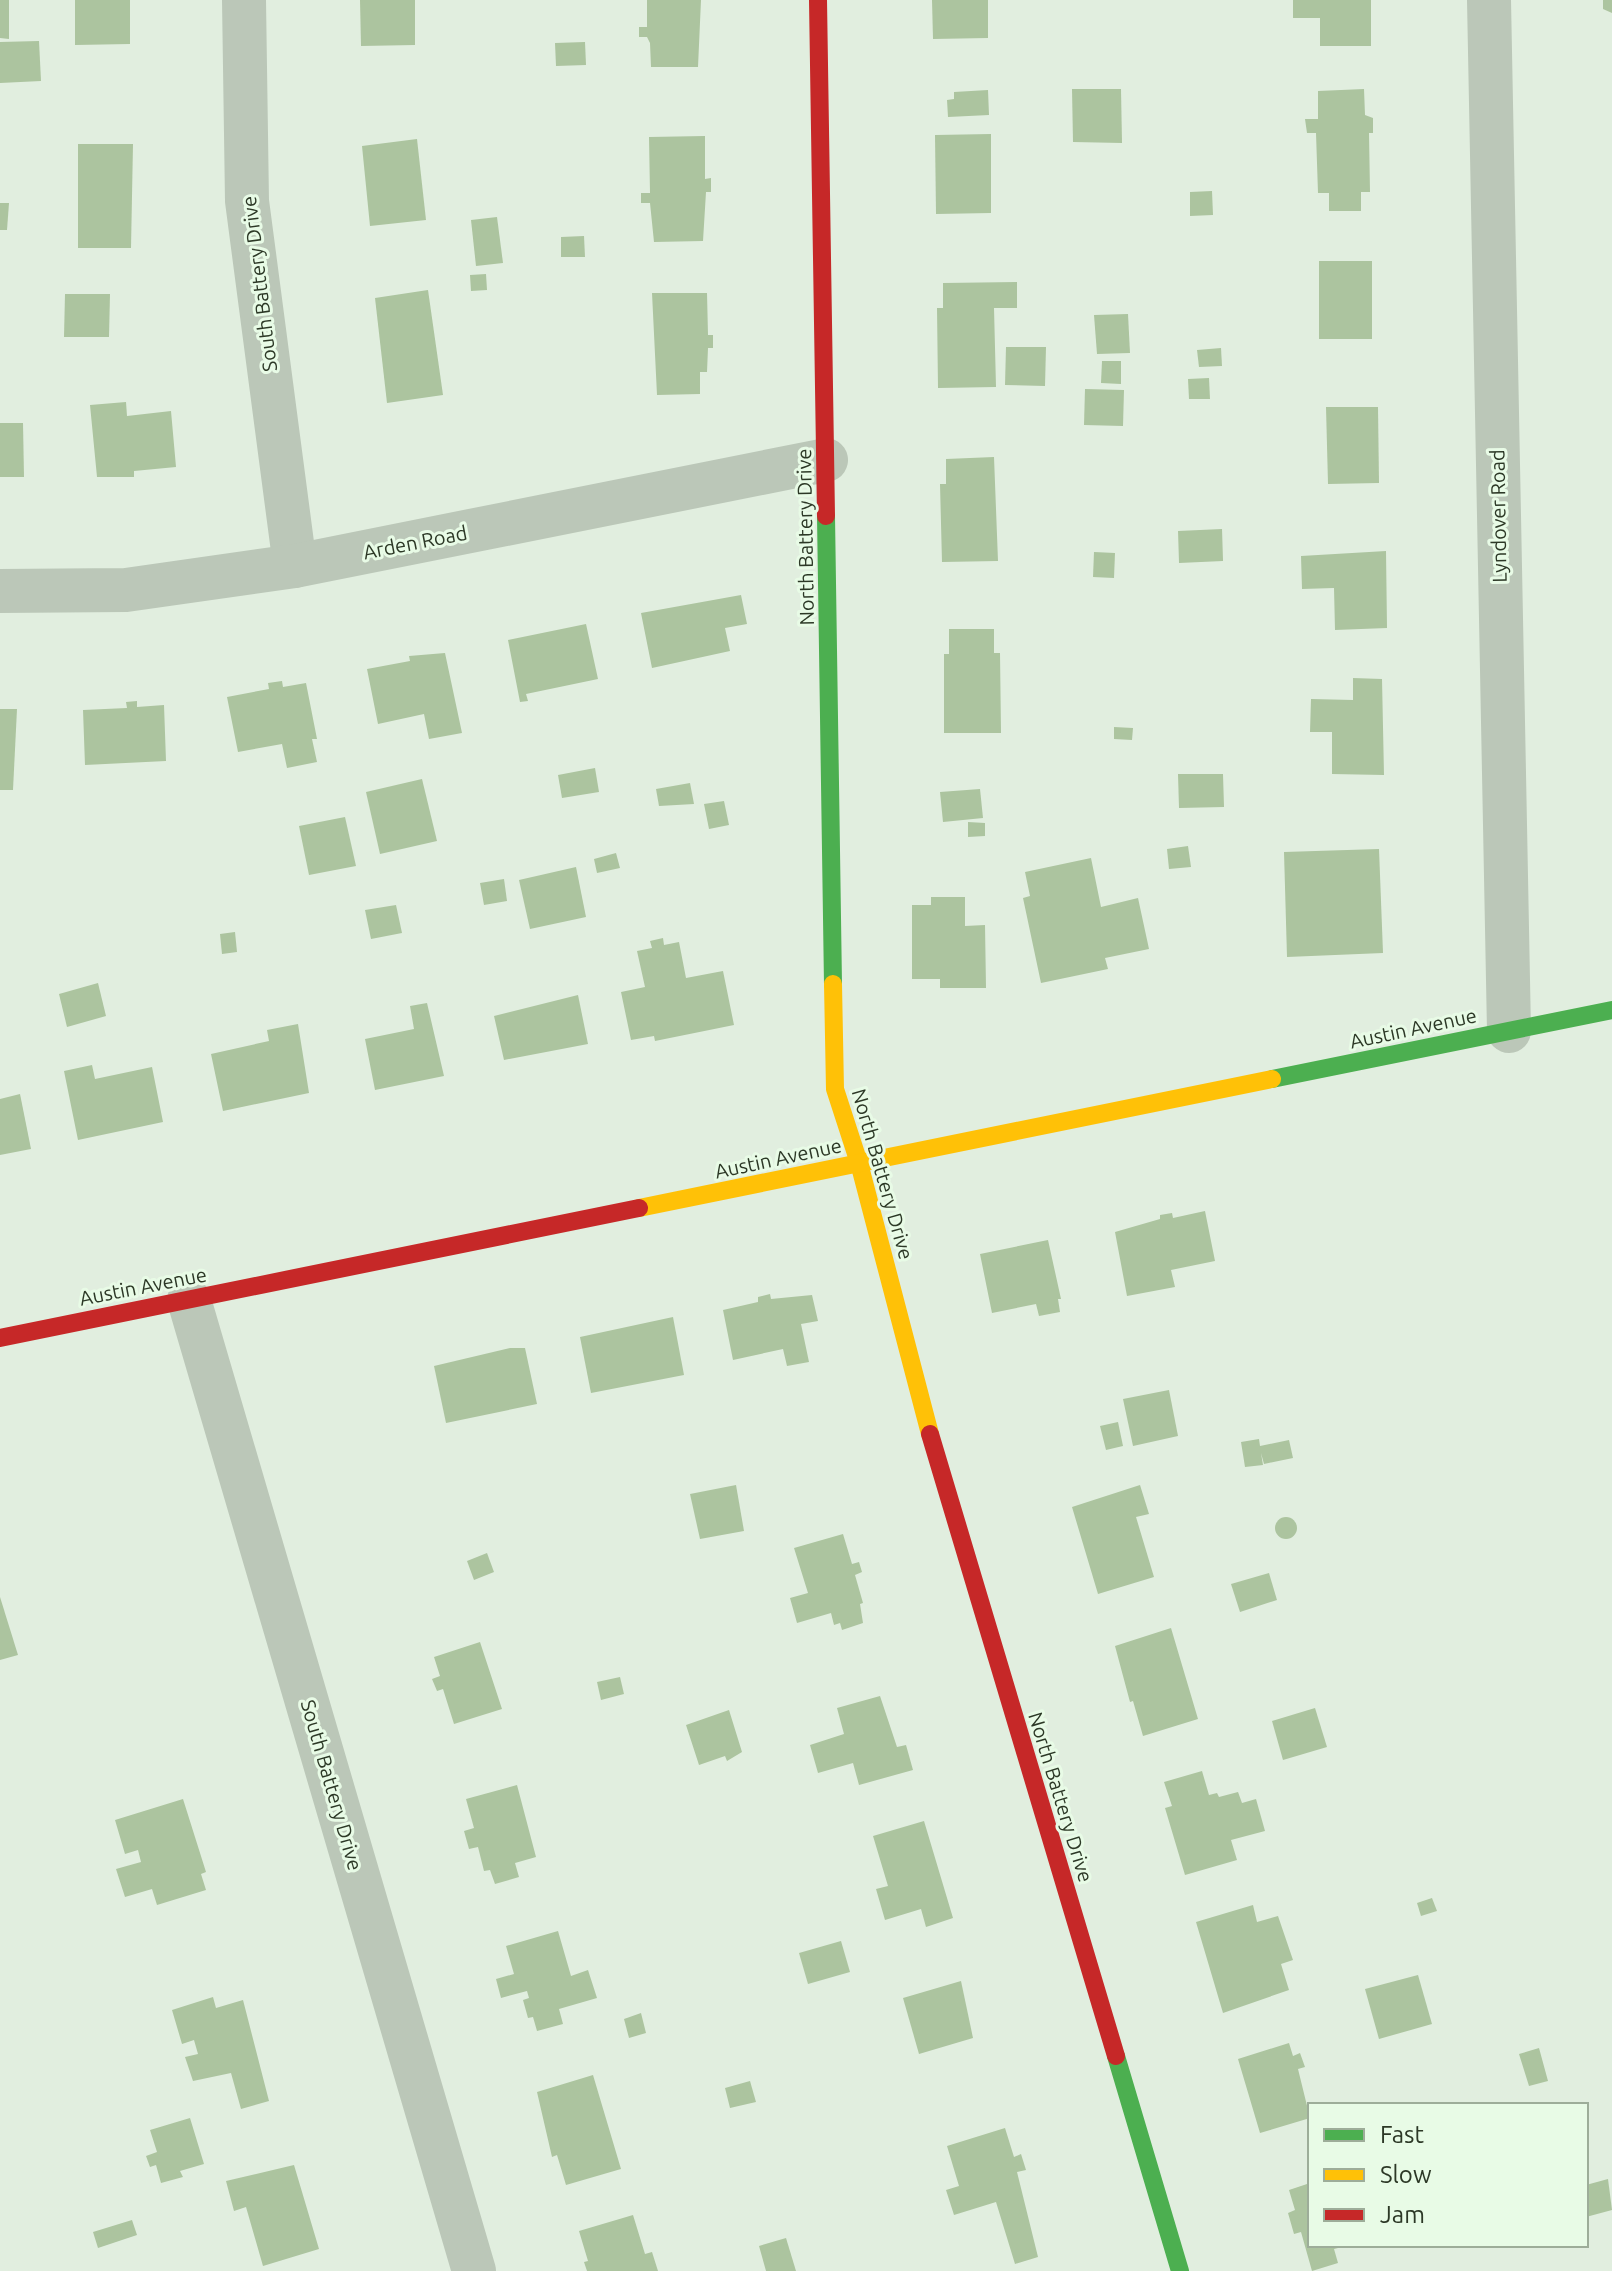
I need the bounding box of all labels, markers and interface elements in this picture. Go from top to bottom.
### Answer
street label: South Battery Drive [237,195,281,373]
street label: North Battery Drive [792,448,818,626]
street label: Lyndover Road [1485,449,1511,583]
street label: Arden Road [361,521,469,563]
street label: Austin Avenue [1347,1003,1479,1053]
street label: North Battery Drive [848,1086,918,1262]
street label: Austin Avenue [712,1133,844,1183]
street label: Austin Avenue [77,1262,209,1310]
street label: South Battery Drive [297,1697,367,1873]
street label: North Battery Drive [1024,1709,1098,1885]
legend [1308,2103,1588,2247]
text: Fast [1380,2121,1424,2148]
text: Slow [1380,2161,1432,2188]
text: Jam [1380,2201,1425,2228]

